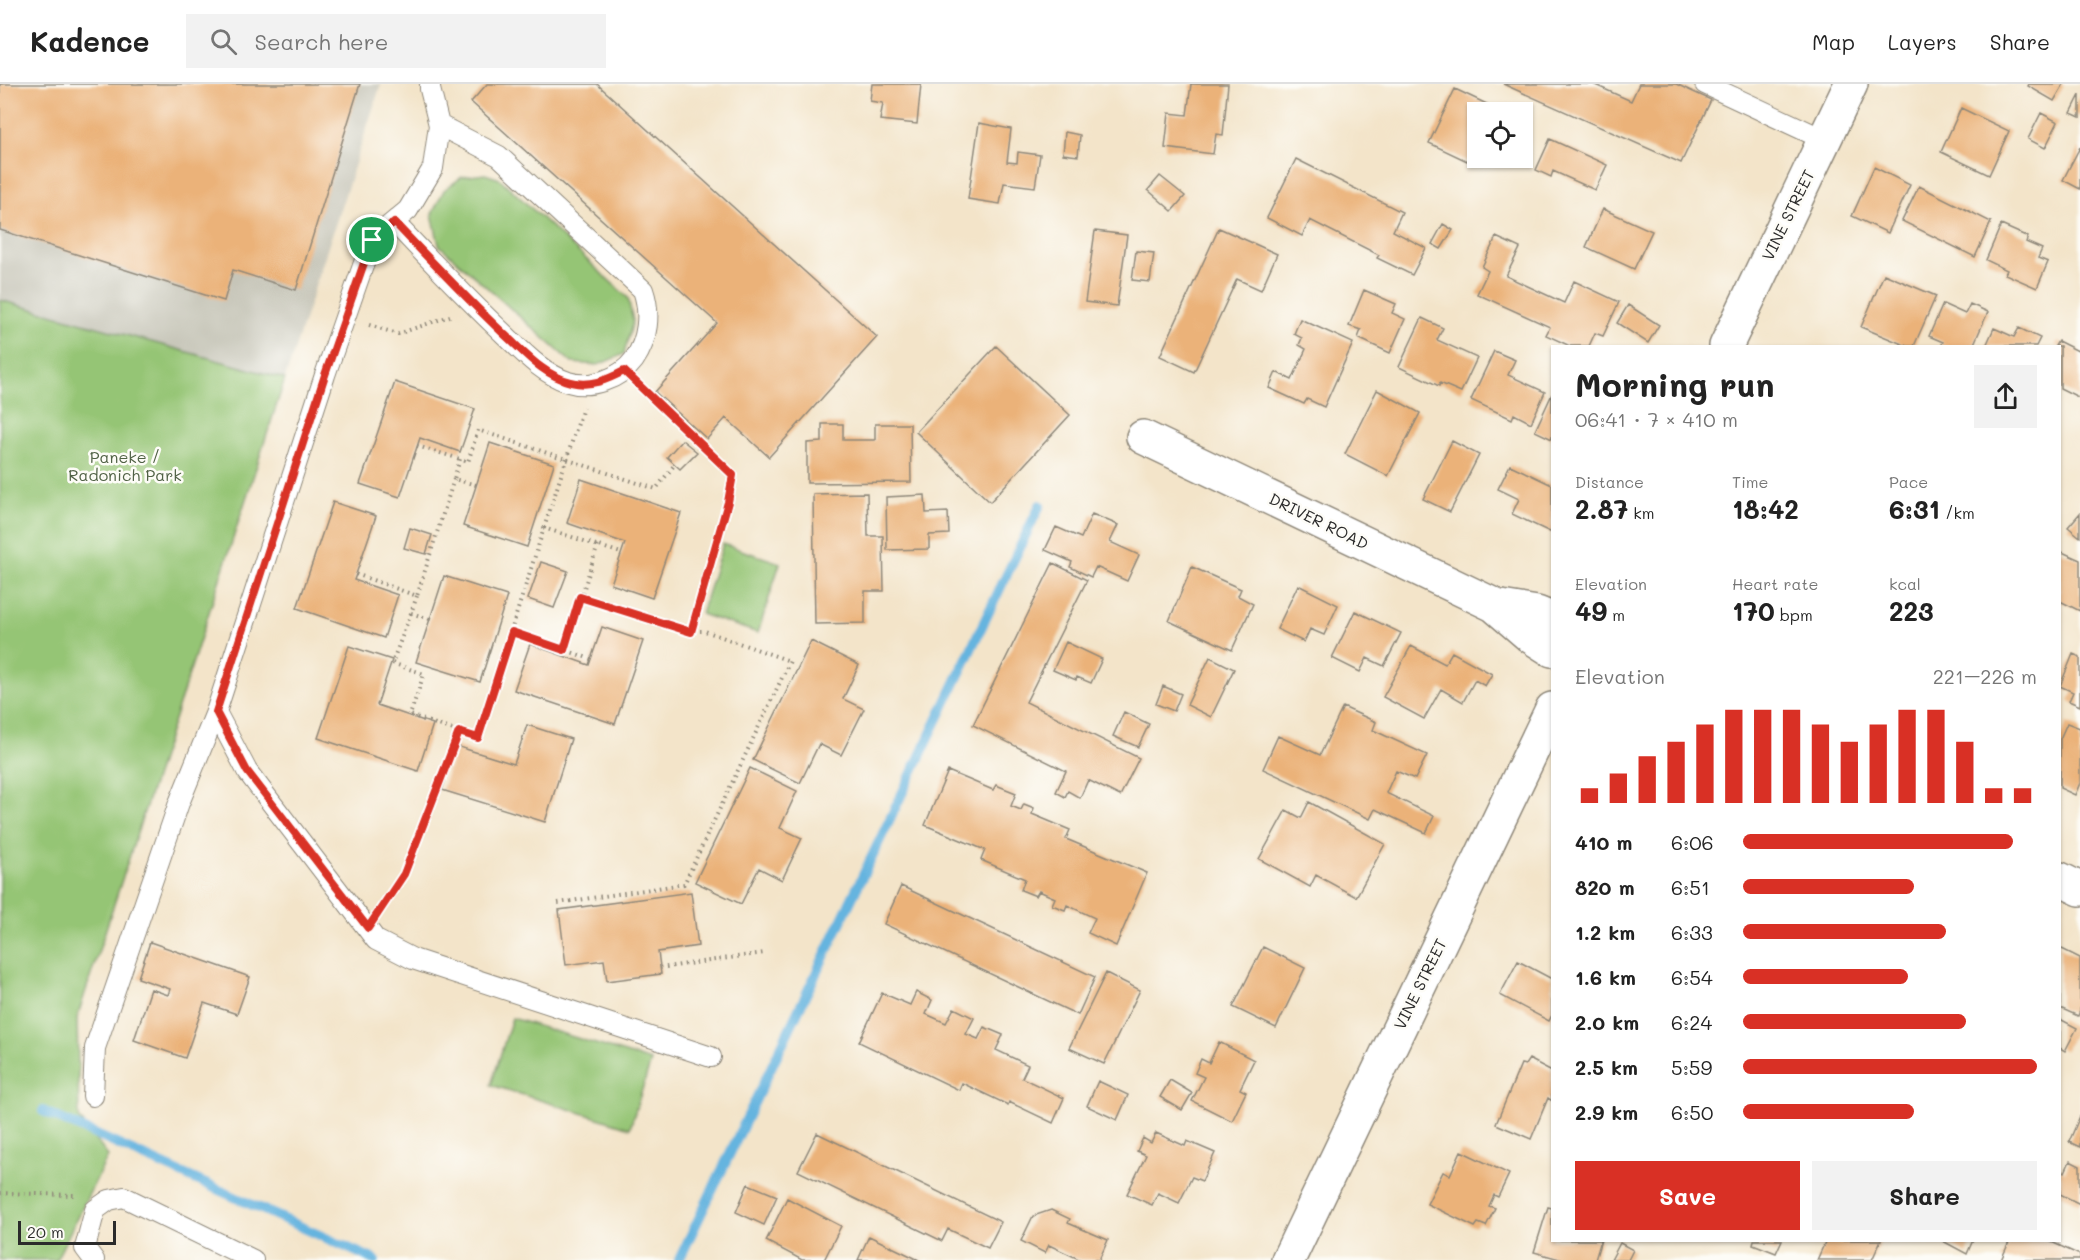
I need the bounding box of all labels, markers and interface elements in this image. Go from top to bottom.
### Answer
search box [186,14,606,68]
text: Kadence [30,23,150,59]
icon: search [207,25,240,58]
text: Search here [255,27,388,56]
text: Map [1812,28,1855,55]
text: Layers [1888,28,1957,55]
text: Share [1990,28,2050,55]
map controls [1467,102,1533,168]
button: locate [1467,102,1533,168]
street label: VINE STREET [1756,166,1819,264]
pin [346,214,397,265]
icon: arrive [355,223,388,256]
text: Morning run [1575,362,1775,405]
button: share [1974,365,2037,428]
text: 06:41 · 7 × 410 m [1575,406,1738,432]
park label: Paneke / Radonich Park [68,446,182,485]
text: Distance [1575,471,1644,492]
text: Time [1732,471,1768,492]
text: Pace [1889,471,1928,492]
street label: DRIVER ROAD [1266,487,1372,554]
text: 2.87 [1575,492,1628,526]
text: 18:42 [1732,492,1799,526]
text: 6:31 [1889,492,1940,526]
text: km [1628,502,1655,523]
text: /km [1940,502,1975,523]
text: Elevation [1575,573,1647,594]
text: Heart rate [1732,573,1818,594]
text: kcal [1889,573,1921,594]
text: 49 [1575,594,1607,628]
text: 170 [1732,594,1775,628]
text: 223 [1889,594,1934,628]
text: m [1607,604,1625,625]
text: bpm [1775,604,1813,625]
text: Elevation [1575,663,1665,689]
text: 221–226 m [1933,663,2037,689]
text: 410 m [1575,829,1632,855]
text: 6:06 [1671,829,1714,855]
text: 820 m [1575,874,1635,900]
text: 6:51 [1671,874,1710,900]
text: 1.2 km [1575,919,1635,945]
text: 6:33 [1671,919,1713,945]
street label: VINE STREET [1388,935,1451,1033]
text: 1.6 km [1575,964,1636,990]
text: 6:54 [1671,964,1713,990]
text: 2.0 km [1575,1009,1639,1035]
text: 6:24 [1671,1009,1712,1035]
text: 2.5 km [1575,1054,1638,1080]
text: 5:59 [1671,1054,1712,1080]
text: 2.9 km [1575,1099,1638,1125]
text: 6:50 [1671,1099,1713,1125]
button: Save [1575,1161,1800,1230]
button: Share [1812,1161,2037,1230]
scale bar [18,1218,116,1246]
text: 20 m [27,1221,64,1242]

